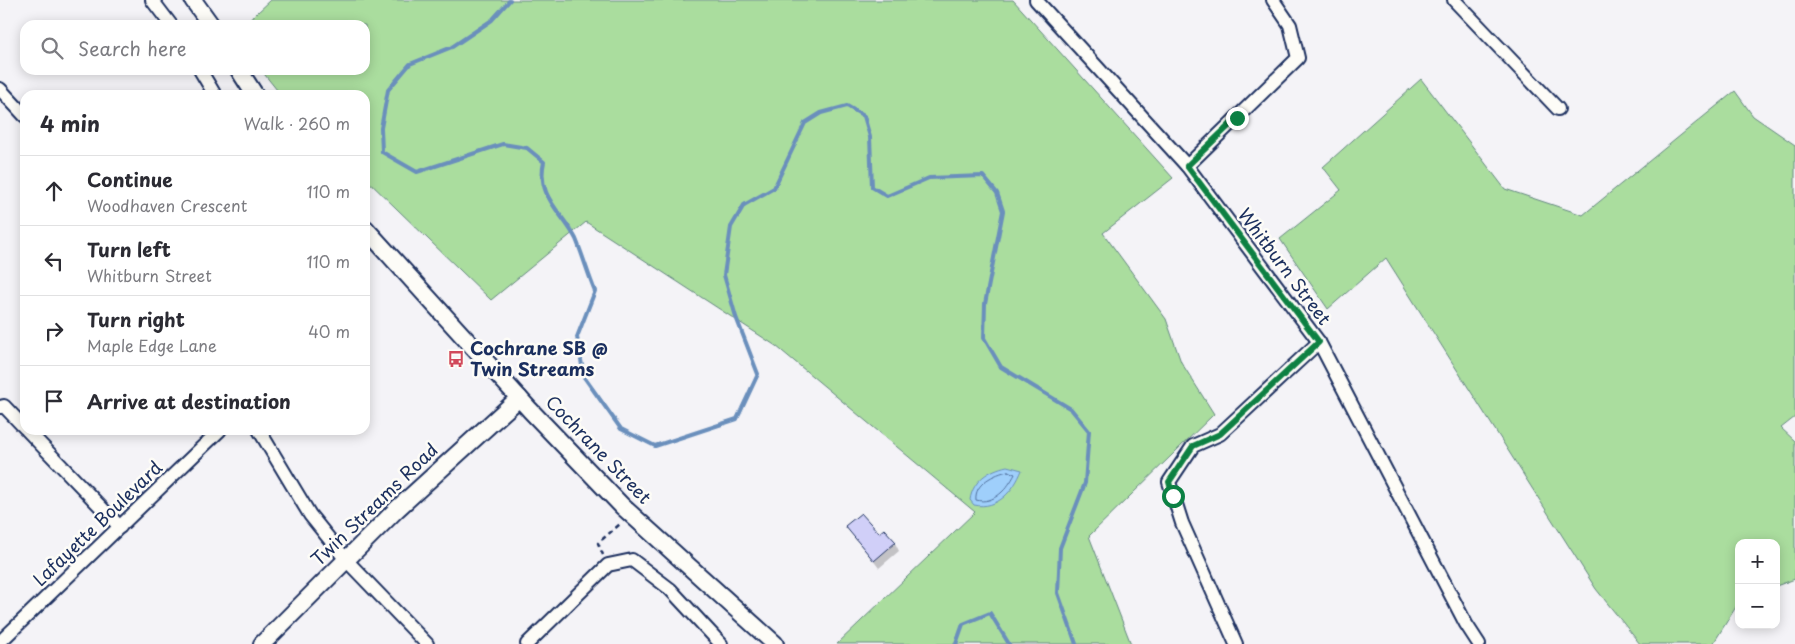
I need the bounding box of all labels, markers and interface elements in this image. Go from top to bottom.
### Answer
search box [20,20,370,75]
icon: search [38,34,66,62]
text: Search here [78,34,187,62]
text: 4 min [40,107,100,139]
route end [1226,107,1249,130]
text: Walk · 260 m [244,111,350,135]
text: Continue [87,165,173,193]
icon: ahead [40,177,68,205]
text: 110 m [307,179,350,203]
text: Woodhaven Crescent [87,193,247,217]
street label: Whitburn Street [1232,202,1338,330]
text: Turn left [87,235,171,263]
icon: left [40,247,68,275]
text: 110 m [307,249,350,273]
text: Whitburn Street [87,263,212,287]
text: Turn right [87,305,185,333]
icon: right [40,317,68,345]
text: 40 m [308,319,350,343]
text: Maple Edge Lane [87,333,217,357]
place label: Cochrane SB @ Twin Streams [470,334,608,382]
bus stop icon: Cochrane SB @ Twin Streams [446,349,466,369]
icon: arrive [40,387,68,415]
text: Arrive at destination [87,387,291,415]
street label: Cochrane Street [540,388,658,509]
street label: Twin Streams Road [304,436,443,572]
street label: Lafayette Boulevard [26,454,168,592]
route start [1162,485,1185,508]
map controls [1735,539,1780,629]
button: + [1735,539,1780,584]
button: − [1735,584,1780,629]

